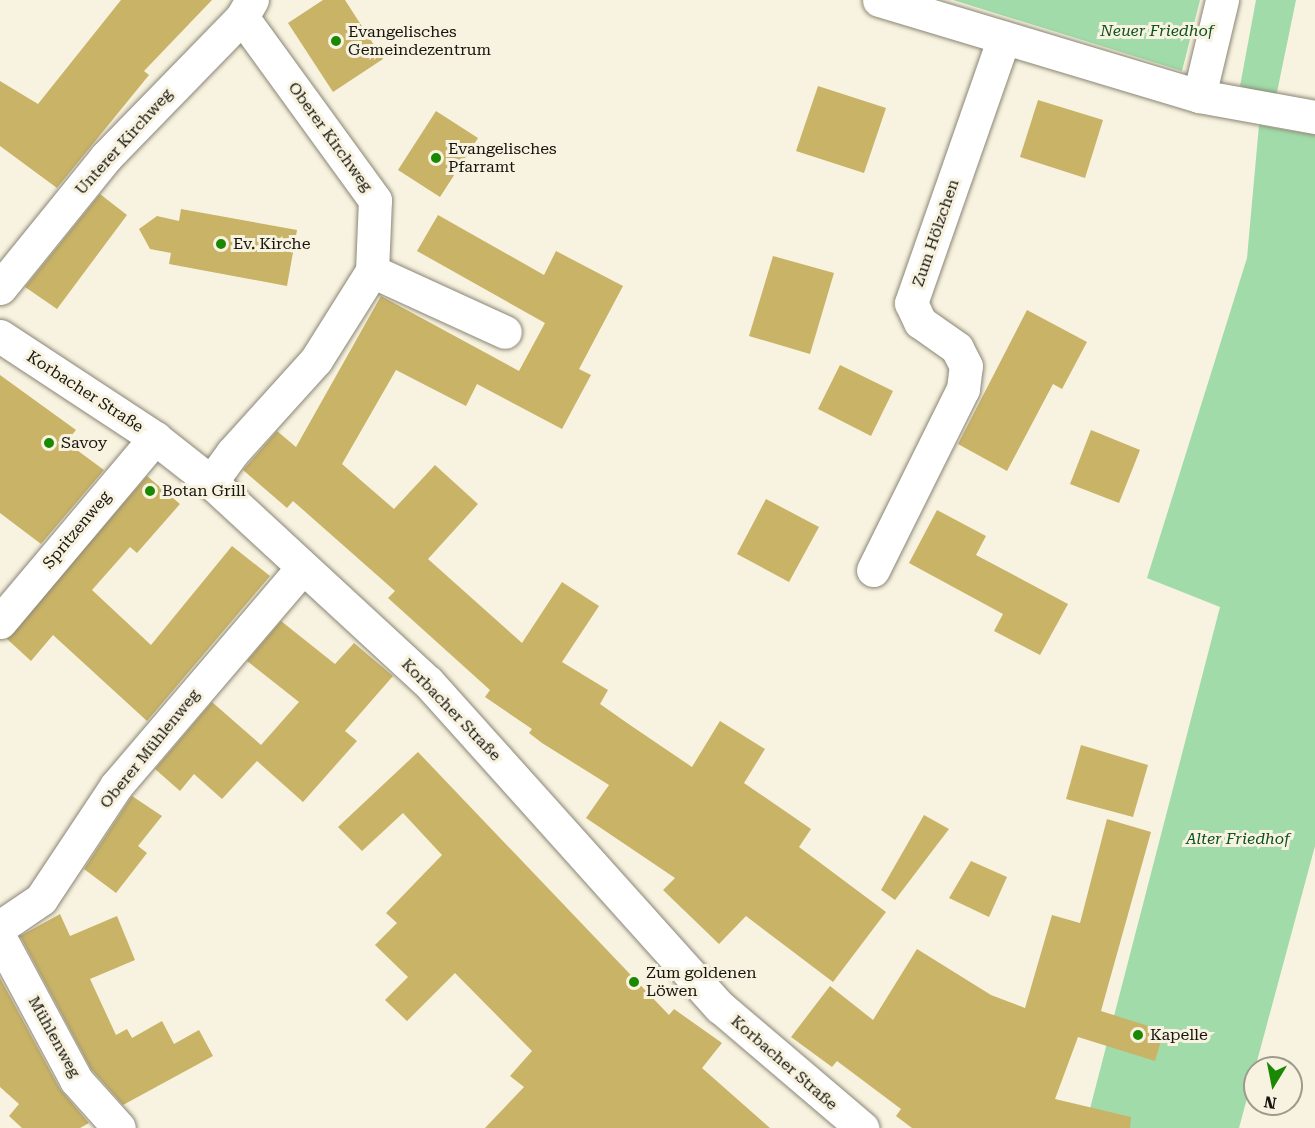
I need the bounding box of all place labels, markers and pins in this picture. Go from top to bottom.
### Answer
place label: Evangelisches Gemeindezentrum [348,22,491,60]
marker: Evangelisches Gemeindezentrum [329,34,343,48]
place label: Evangelisches Pfarramt [448,139,557,177]
marker: Evangelisches Pfarramt [429,151,443,165]
place label: Ev. Kirche [233,234,310,254]
marker: Ev. Kirche [214,237,228,251]
place label: Savoy [61,433,107,453]
marker: Savoy [42,436,56,450]
place label: Botan Grill [162,481,246,501]
marker: Botan Grill [143,484,157,498]
place label: Zum goldenen Löwen [646,963,756,1001]
marker: Zum goldenen Löwen [627,975,641,989]
place label: Kapelle [1150,1025,1208,1045]
marker: Kapelle [1131,1028,1145,1042]

